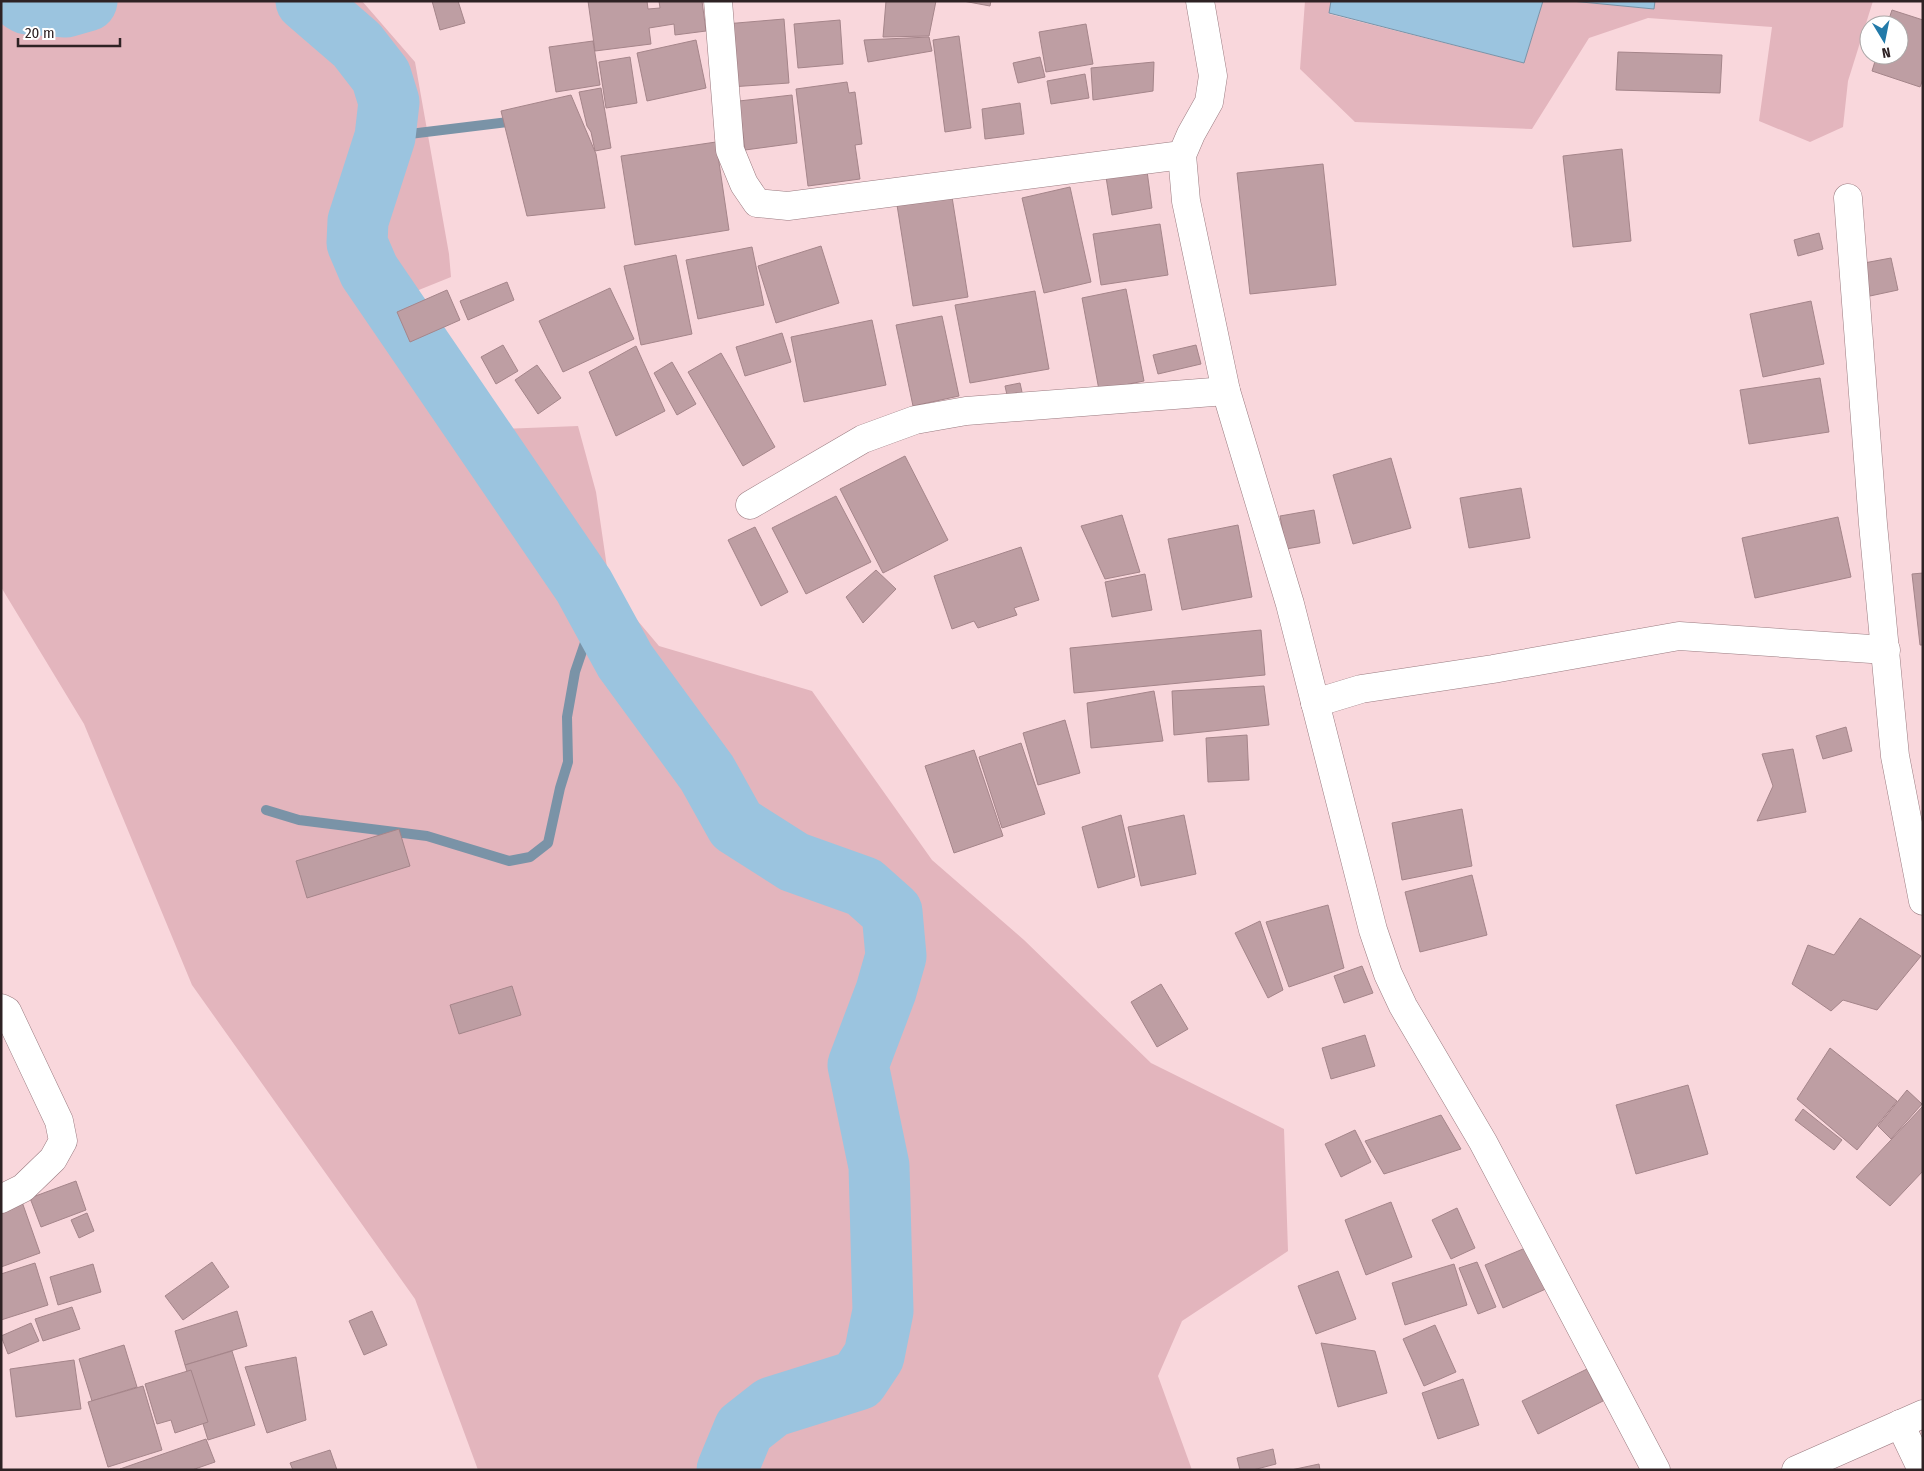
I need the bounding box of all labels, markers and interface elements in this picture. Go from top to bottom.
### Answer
scale bar [18,15,120,47]
north arrow [1859,15,1909,65]
text: 20 m [25,24,55,42]
text: N [1881,43,1892,61]

